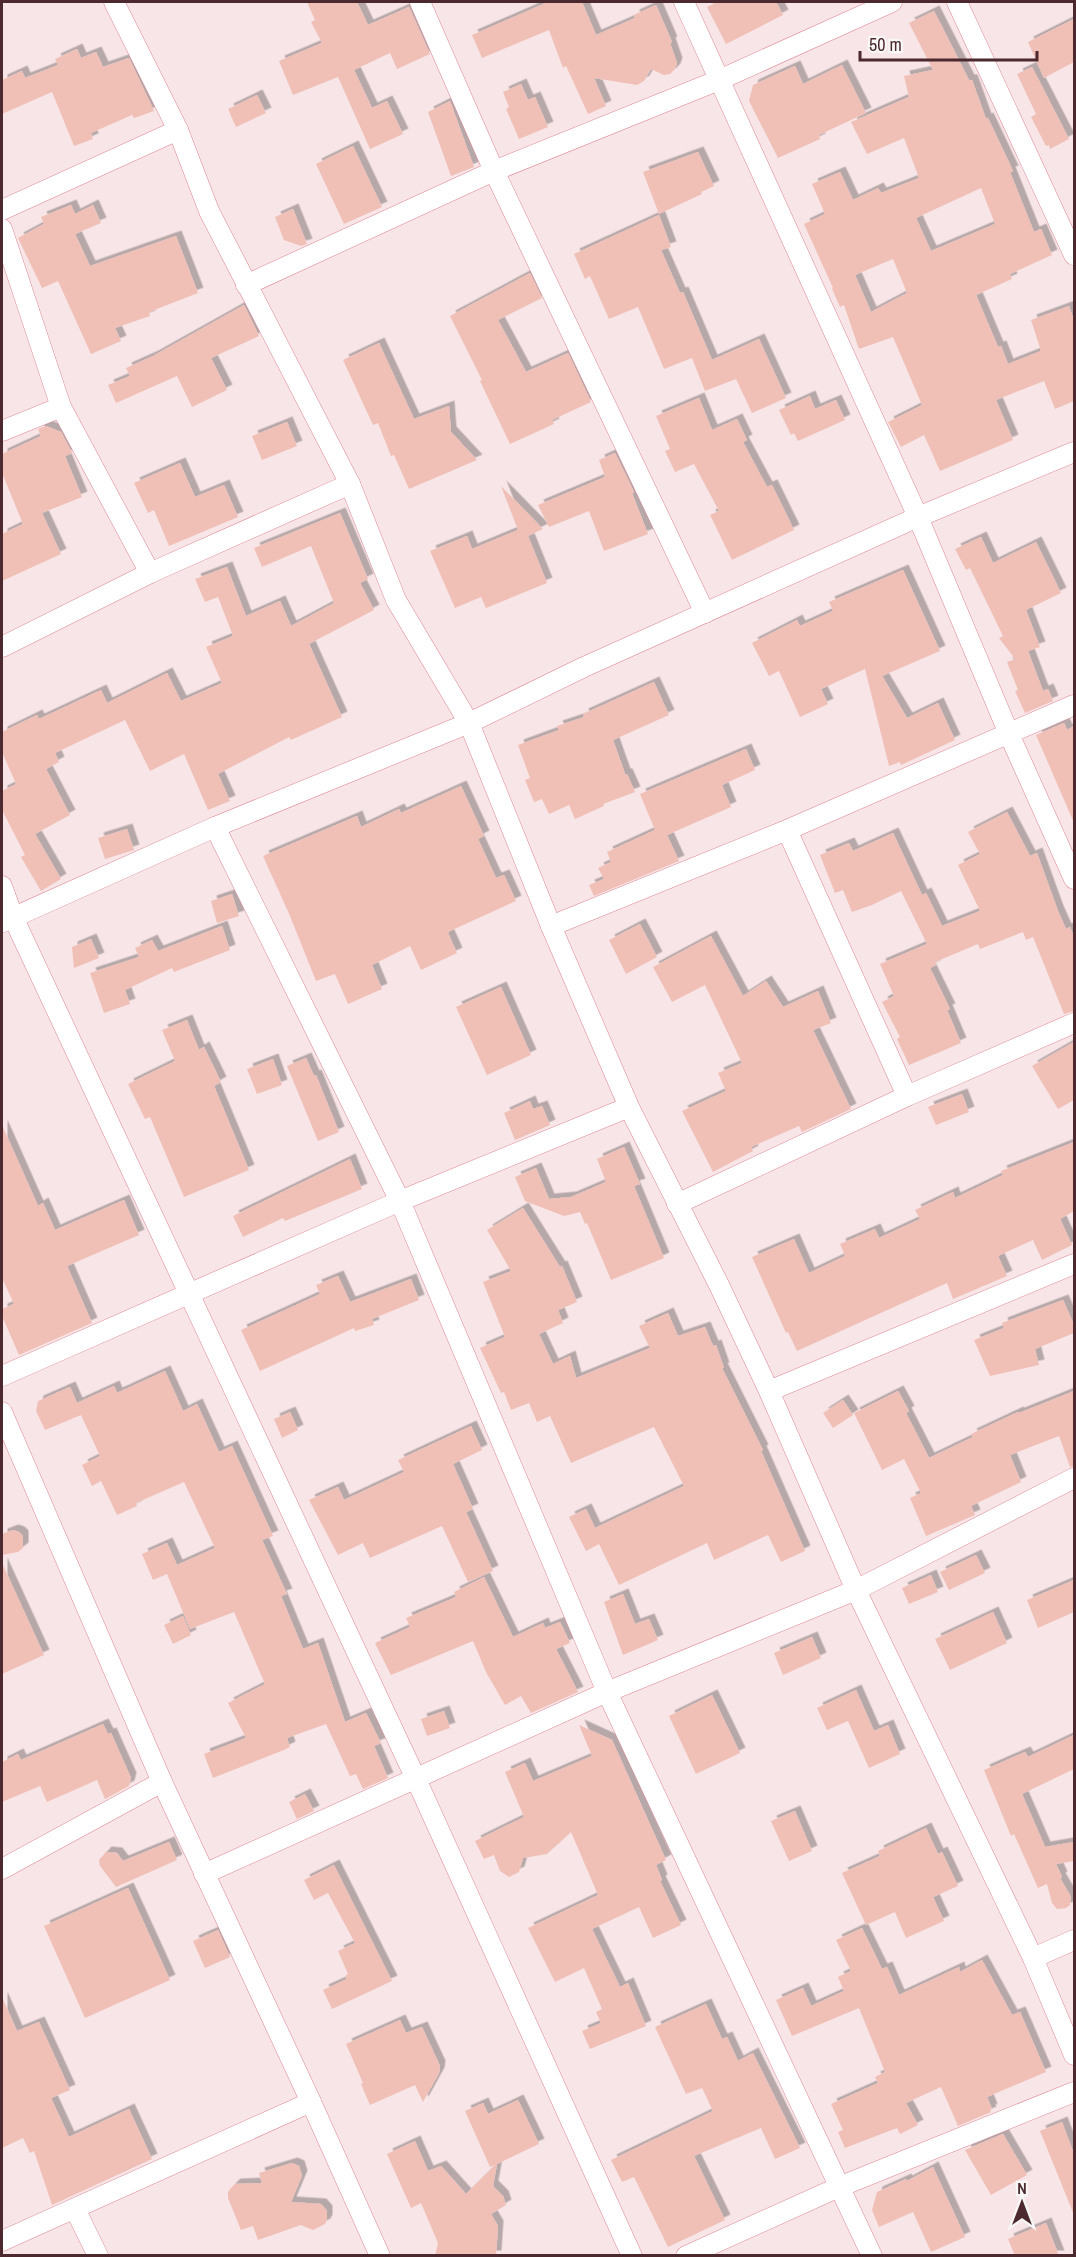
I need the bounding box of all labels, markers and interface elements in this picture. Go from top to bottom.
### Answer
scale bar [860,24,1037,62]
text: 50 m [869,32,902,57]
north arrow [992,2173,1052,2233]
text: N [1017,2177,1027,2199]

